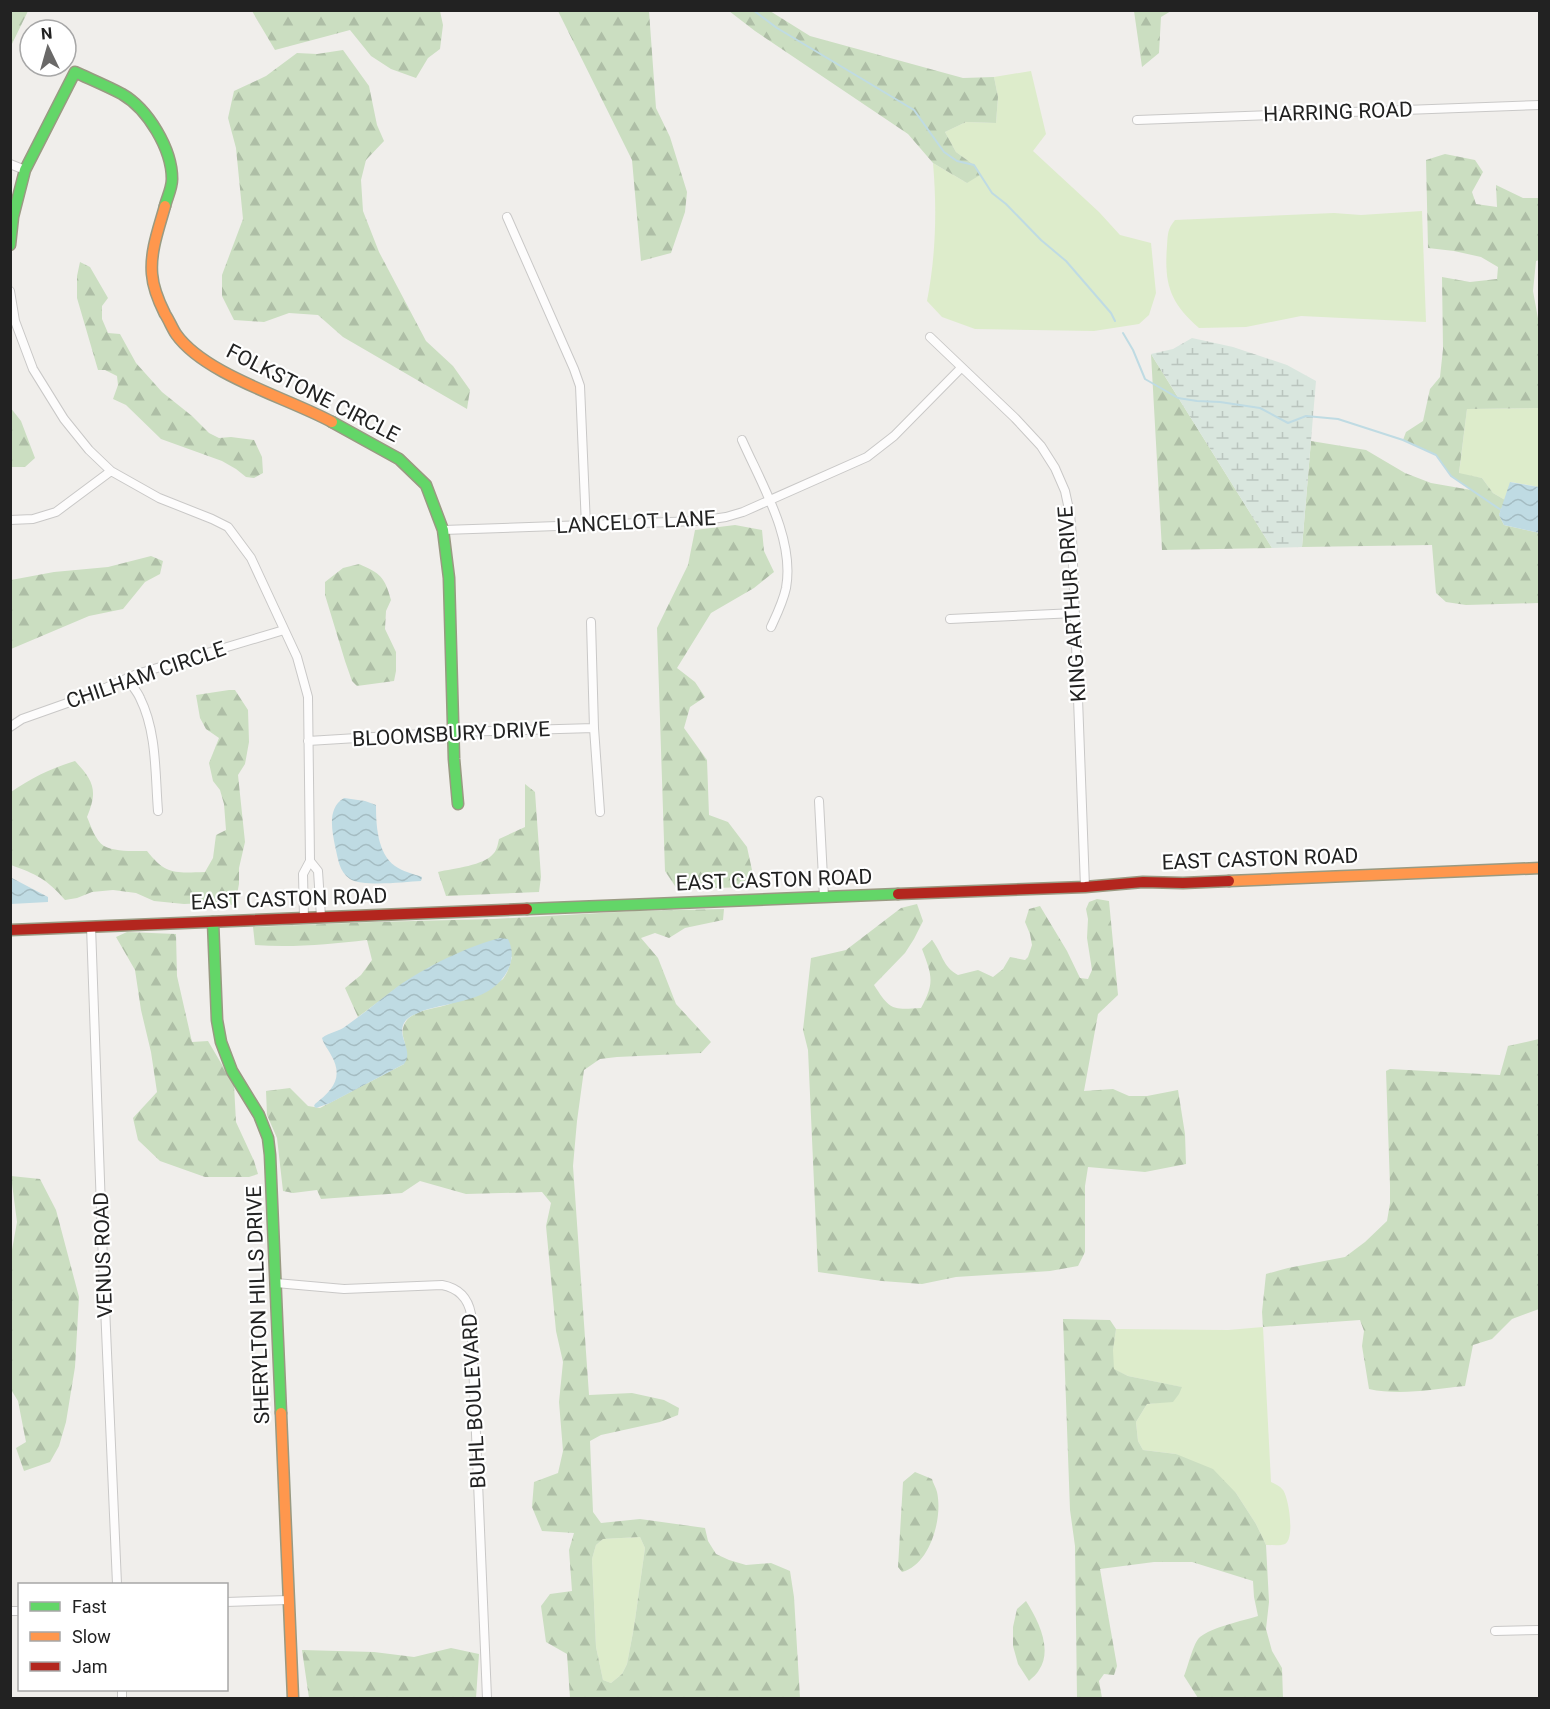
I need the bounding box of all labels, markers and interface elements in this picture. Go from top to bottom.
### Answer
north arrow [18,18,78,78]
text: N [40,24,53,44]
street label: HARRING ROAD [1263,97,1413,127]
street label: FOLKSTONE CIRCLE [222,339,404,447]
street label: KING ARTHUR DRIVE [1053,505,1091,703]
street label: LANCELOT LANE [555,506,717,538]
street label: CHILHAM CIRCLE [63,636,229,714]
street label: BLOOMSBURY DRIVE [351,717,551,751]
street label: EAST CASTON ROAD [1161,844,1359,874]
street label: EAST CASTON ROAD [675,865,873,895]
street label: EAST CASTON ROAD [190,884,388,914]
street label: SHERYLTON HILLS DRIVE [242,1185,274,1425]
street label: VENUS ROAD [89,1191,117,1319]
street label: BUHL BOULEVARD [457,1313,491,1489]
legend [18,1583,228,1691]
text: Fast [72,1596,107,1617]
text: Slow [72,1626,111,1647]
text: Jam [72,1656,108,1677]

